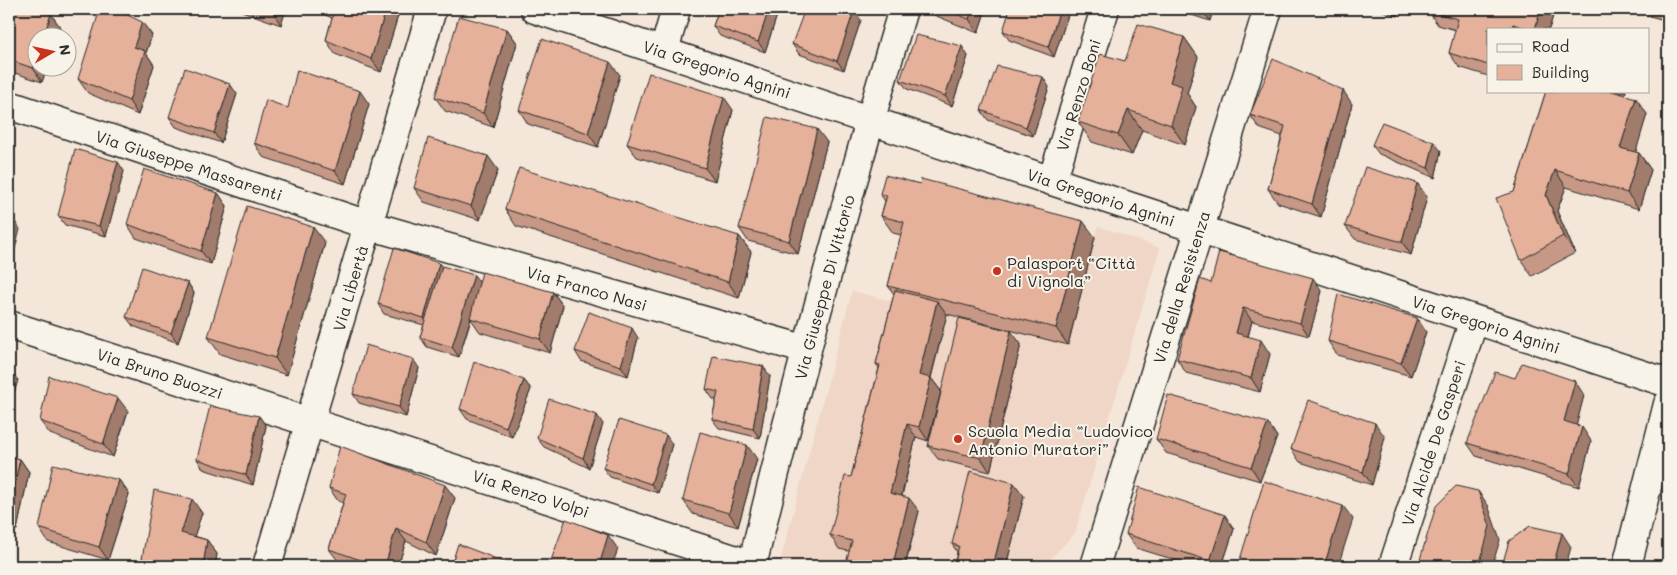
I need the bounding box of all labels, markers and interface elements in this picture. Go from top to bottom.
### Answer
north arrow [28,28,78,78]
legend [1487,28,1650,92]
street label: Via Gregorio Agnini [640,35,794,103]
street label: Via Renzo Boni [1051,36,1105,154]
text: Road [1532,36,1569,56]
text: N [55,43,76,57]
text: Building [1532,62,1589,82]
street label: Via Giuseppe Massarenti [93,125,285,205]
street label: Via Gregorio Agnini [1024,163,1178,231]
street label: Via Giuseppe Di Vittorio [789,192,859,382]
street label: Via della Resistenza [1148,208,1214,366]
street label: Via Libertà [328,242,372,334]
place label: Palasport “Città di Vignola” [1007,252,1136,291]
street label: Via Franco Nasi [524,261,650,315]
marker: Palasport “Città di Vignola” [991,265,1003,277]
street label: Via Gregorio Agnini [1409,290,1563,358]
street label: Via Bruno Buozzi [94,343,226,403]
street label: Via Alcide De Gasperi [1396,357,1470,529]
place label: Scuola Media “Ludovico Antonio Muratori” [968,420,1153,459]
marker: Scuola Media “Ludovico Antonio Muratori” [952,433,964,445]
street label: Via Renzo Volpi [470,464,592,522]

